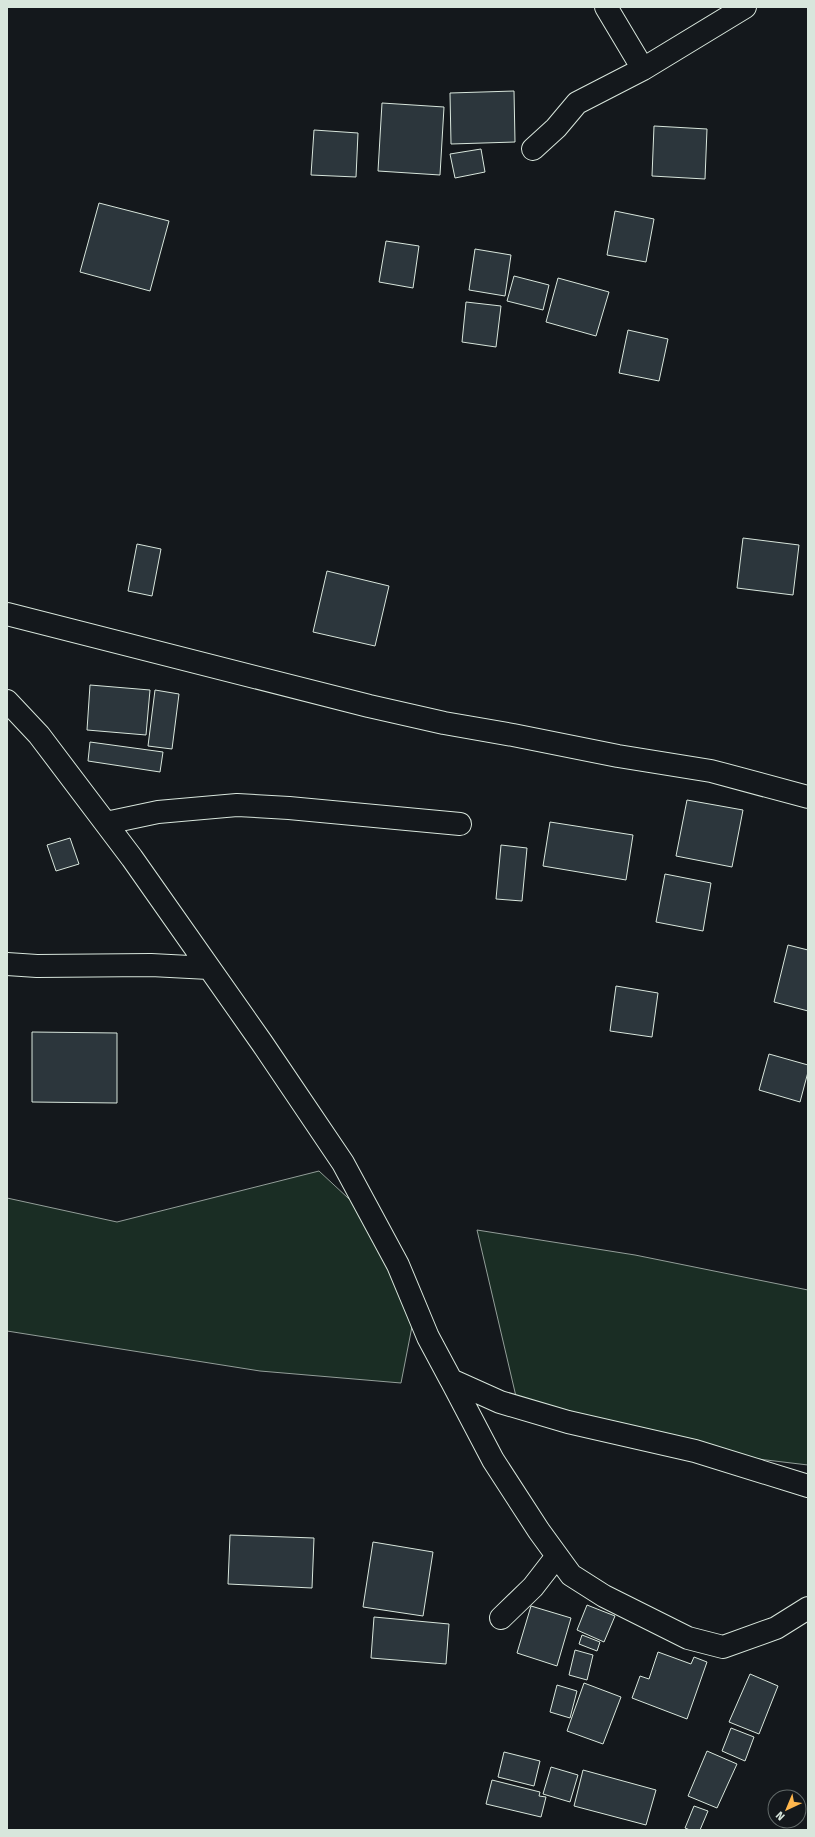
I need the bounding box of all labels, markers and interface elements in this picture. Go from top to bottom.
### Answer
north arrow [767,1789,807,1829]
text: N [773,1809,788,1823]

